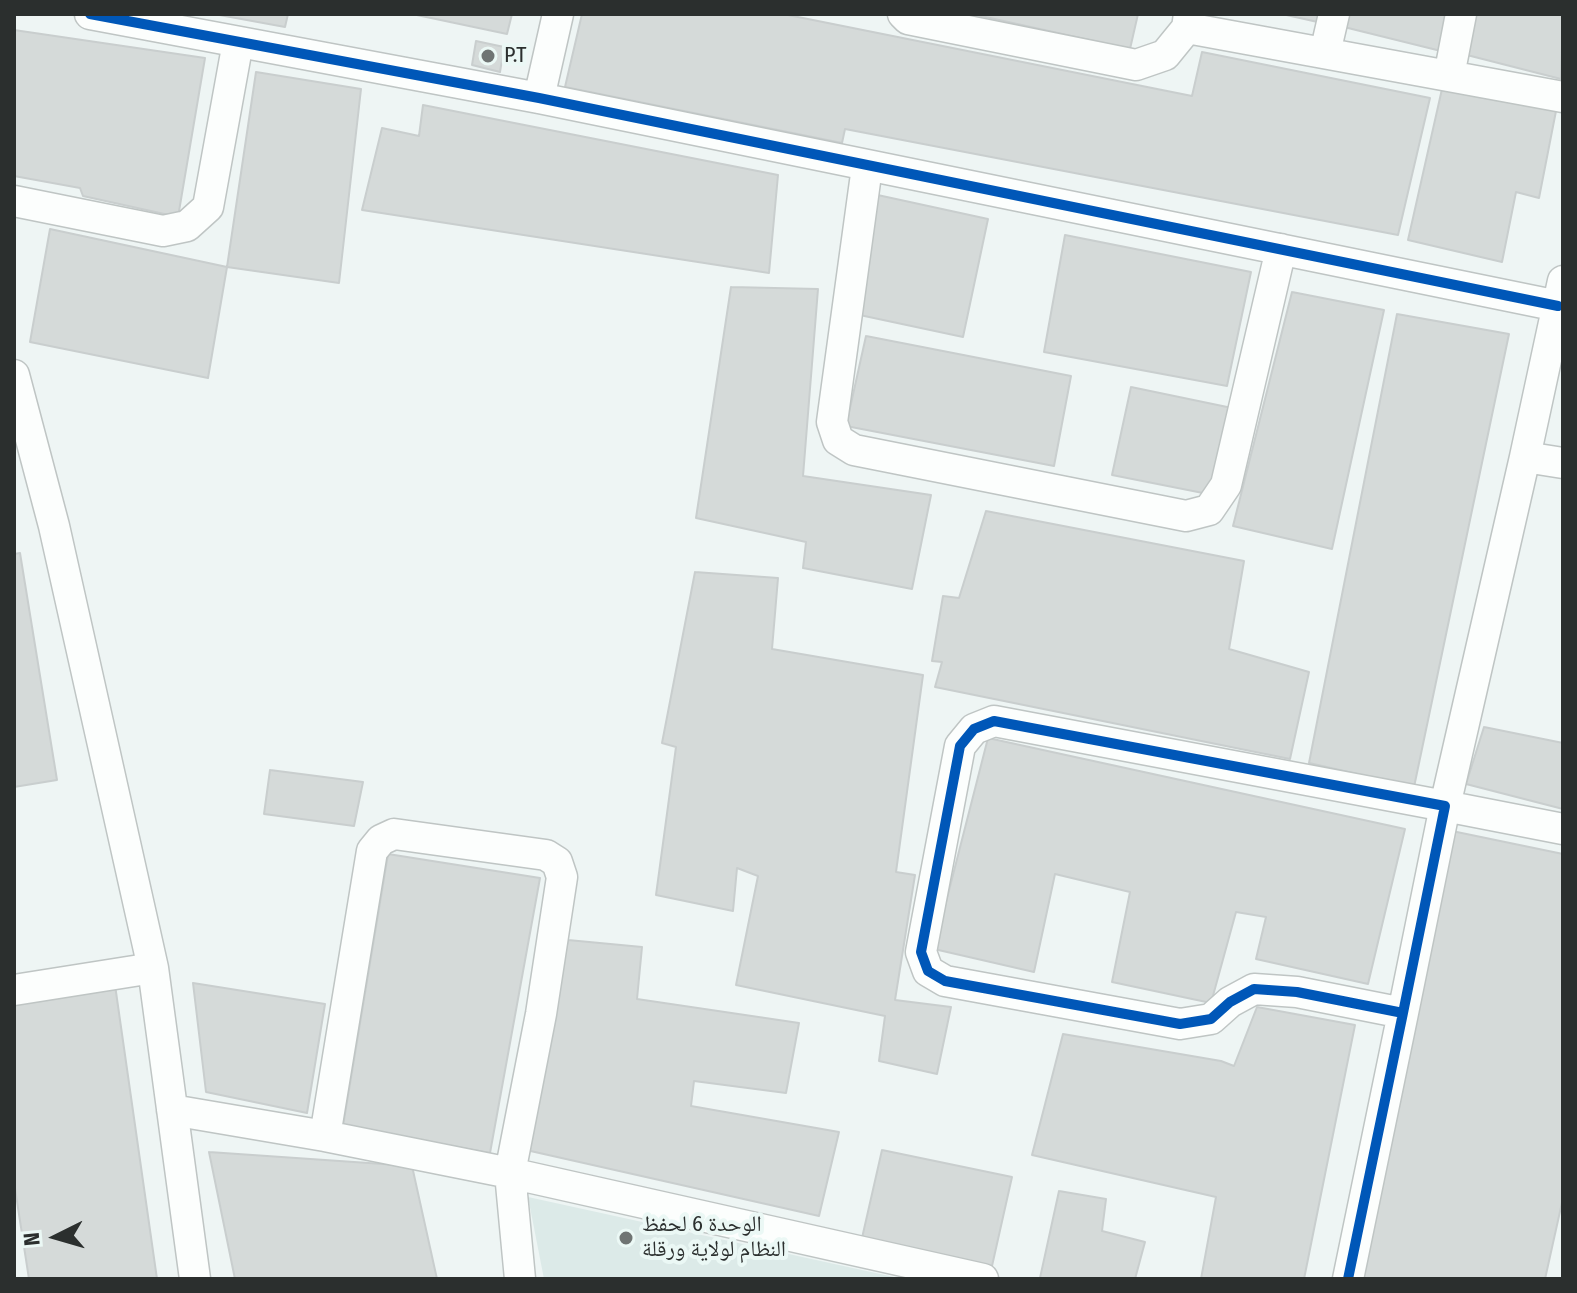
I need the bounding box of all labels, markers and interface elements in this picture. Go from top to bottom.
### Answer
place label: P.T [504,43,526,69]
marker: P.T [479,47,497,65]
north arrow [16,1197,96,1277]
place label: الوحدة 6 لحفظ النظام لولاية ورقلة [642,1212,786,1264]
marker: الوحدة 6 لحفظ النظام لولاية ورقلة [617,1229,635,1247]
text: N [18,1231,46,1247]

